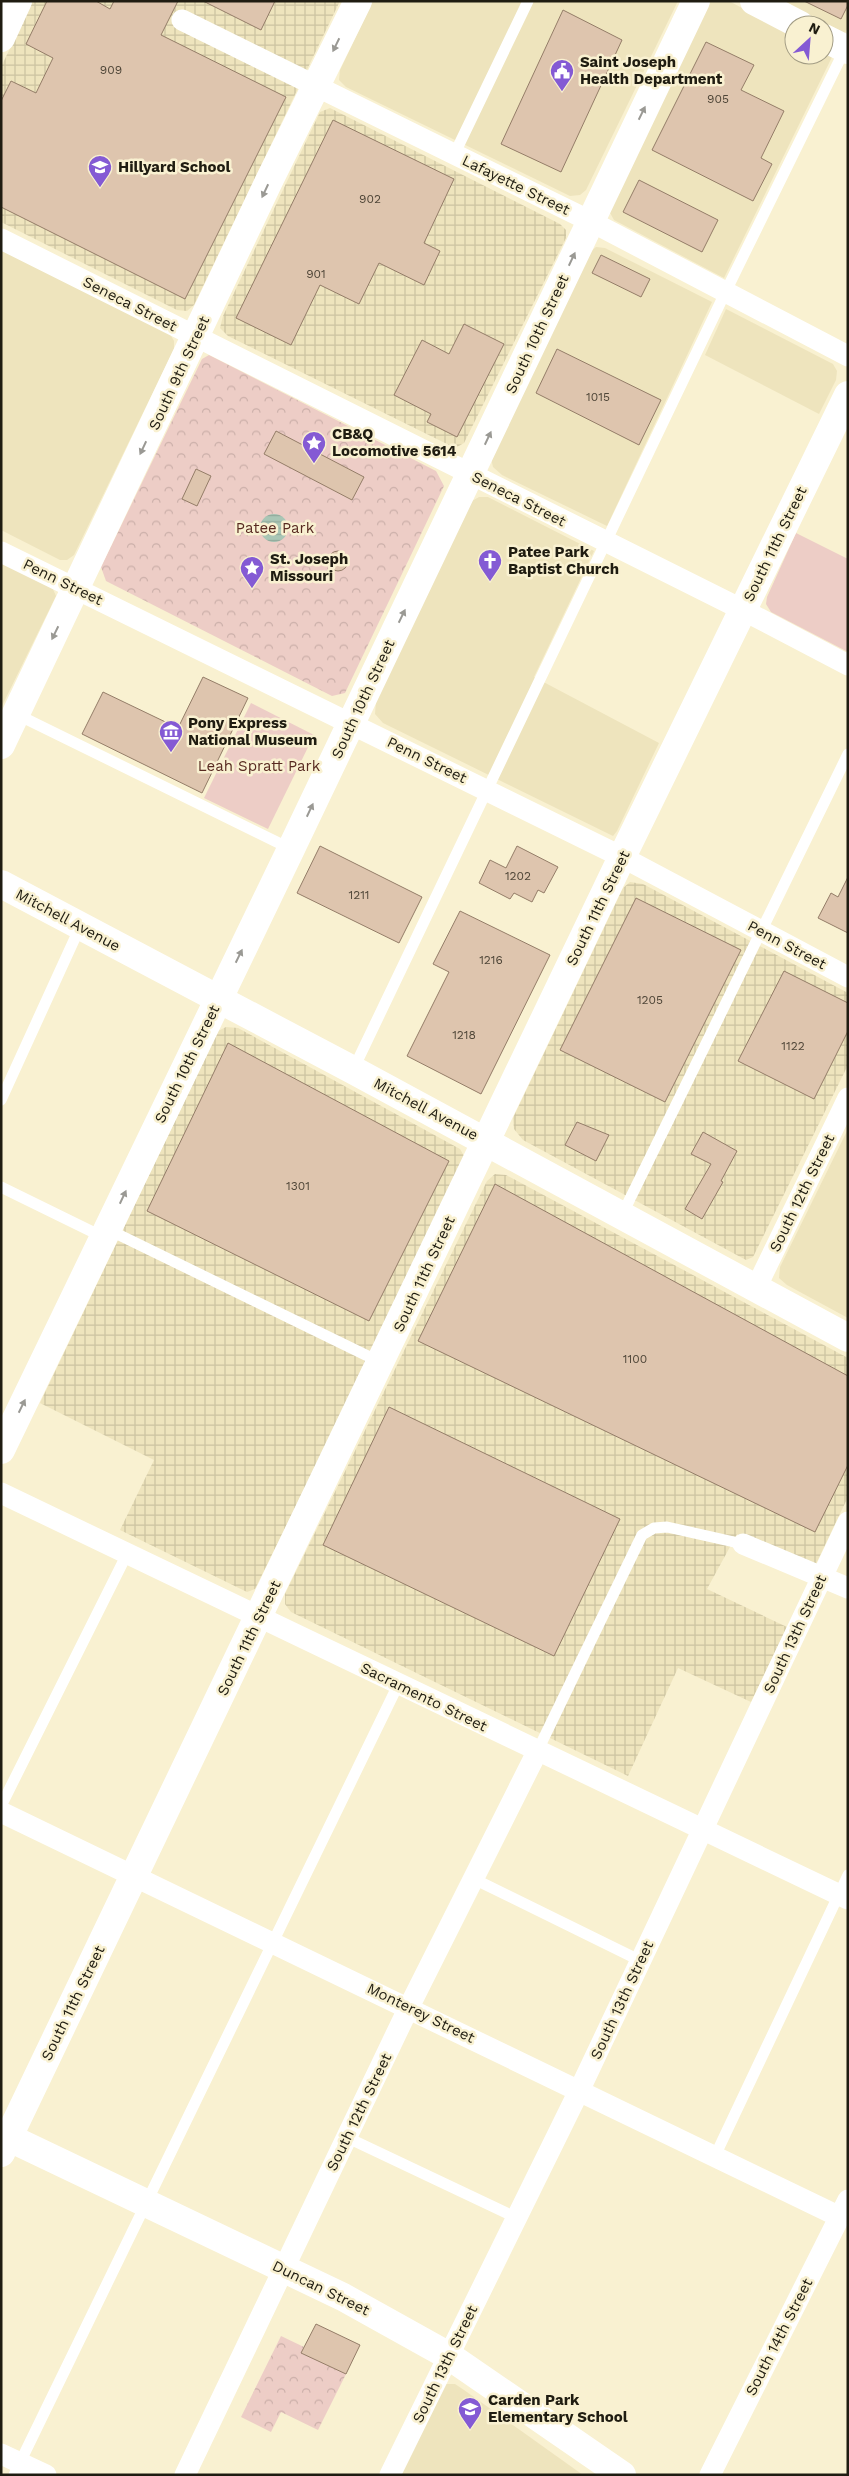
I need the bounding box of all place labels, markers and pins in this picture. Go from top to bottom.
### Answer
place label: Saint Joseph Health Department [580,53,723,88]
public building icon: Saint Joseph Health Department [549,58,575,92]
school or university icon: Hillyard School [87,154,113,188]
place label: Hillyard School [118,158,231,176]
place label: CB&Q Locomotive 5614 [332,425,457,460]
place icon: CB&Q Locomotive 5614 [301,430,327,464]
place label: Patee Park Baptist Church [508,543,619,578]
church icon: Patee Park Baptist Church [477,548,503,582]
place label: St. Joseph Missouri [270,550,348,585]
place icon: St. Joseph Missouri [239,555,265,589]
place label: Pony Express National Museum [188,714,317,749]
museum icon: Pony Express National Museum [158,719,184,753]
place label: Carden Park Elementary School [488,2391,628,2426]
school or university icon: Carden Park Elementary School [457,2396,483,2430]

